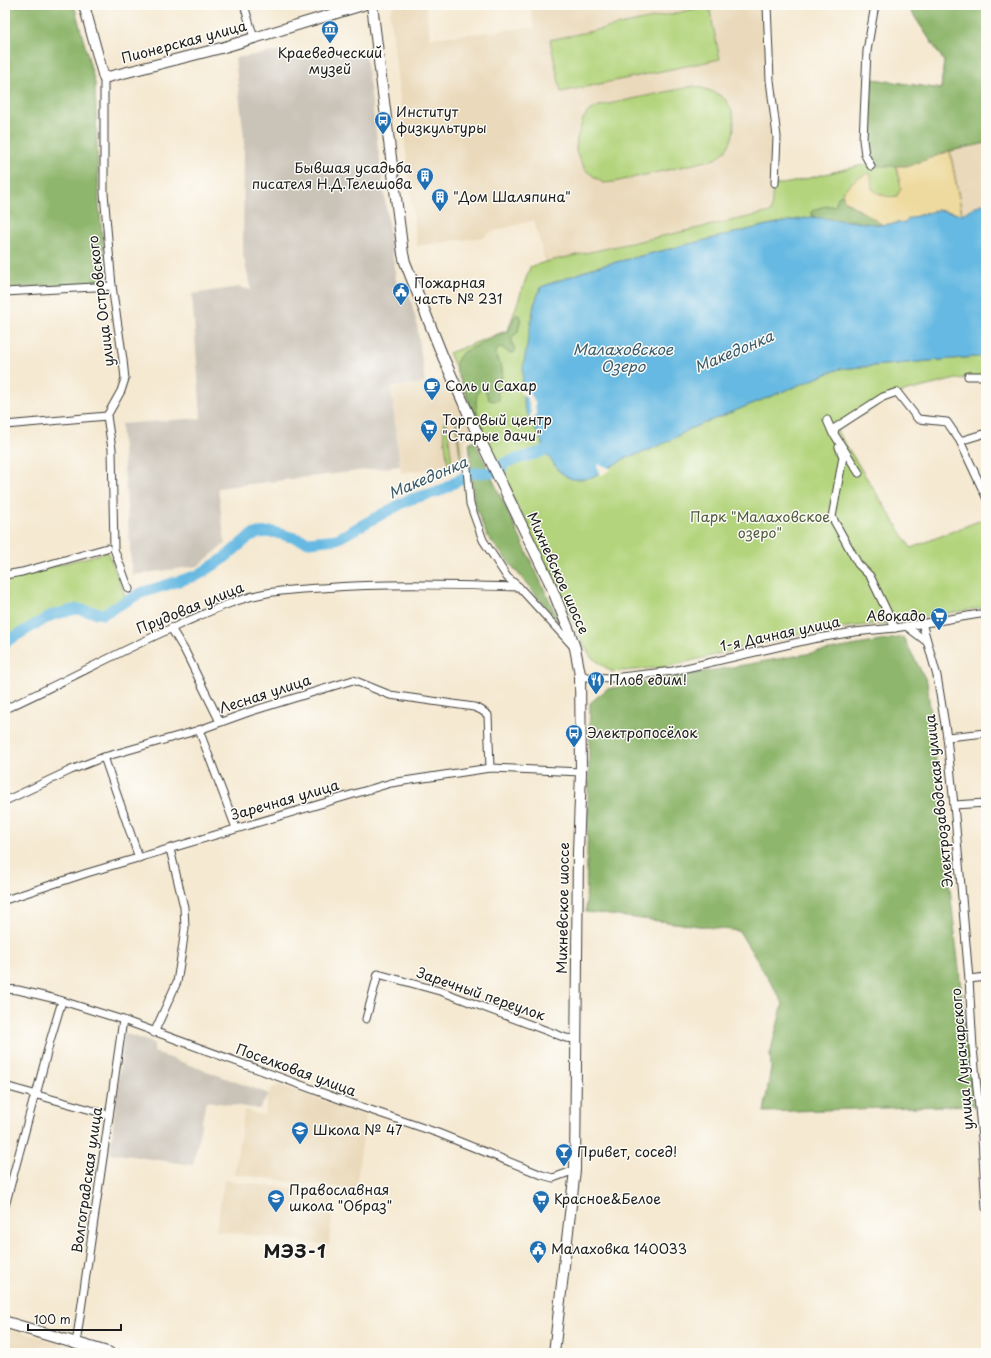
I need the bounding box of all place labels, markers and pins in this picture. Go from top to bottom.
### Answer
museum icon: Краеведческий музей [320,19,340,44]
place label: Краеведческий музей [278,42,382,79]
place label: Институт физкультуры [396,101,487,138]
bus stop icon: Институт физкультуры [373,110,393,135]
place label: Бывшая усадьба писателя Н.Д.Телешова [252,157,412,194]
building icon: Бывшая усадьба писателя Н.Д.Телешова [415,166,435,191]
place label: "Дом Шаляпина" [453,186,571,207]
building icon: "Дом Шаляпина" [430,187,450,212]
place label: Пожарная часть № 231 [414,272,502,309]
public building icon: Пожарная часть № 231 [391,281,411,306]
place label: Соль и Сахар [445,375,537,396]
cafe icon: Соль и Сахар [422,376,442,401]
place label: Торговый центр "Старые дачи" [442,409,552,446]
supermarket icon: Торговый центр "Старые дачи" [419,418,439,443]
place label: Авокадо [866,605,926,626]
supermarket icon: Авокадо [929,606,949,631]
place label: Плов едим! [609,669,687,690]
restaurant icon: Плов едим! [586,670,606,695]
place label: Электропосёлок [587,722,698,743]
bus stop icon: Электропосёлок [564,723,584,748]
place label: Школа № 47 [313,1119,403,1140]
school or university icon: Школа № 47 [290,1120,310,1145]
place label: Привет, сосед! [577,1141,677,1162]
bar icon: Привет, сосед! [554,1142,574,1167]
place label: Православная школа "Образ" [289,1179,392,1216]
school or university icon: Православная школа "Образ" [266,1188,286,1213]
place label: Красное&Белое [554,1188,661,1209]
supermarket icon: Красное&Белое [531,1189,551,1214]
place label: Малаховка 140033 [551,1238,687,1259]
public building icon: Малаховка 140033 [528,1239,548,1264]

